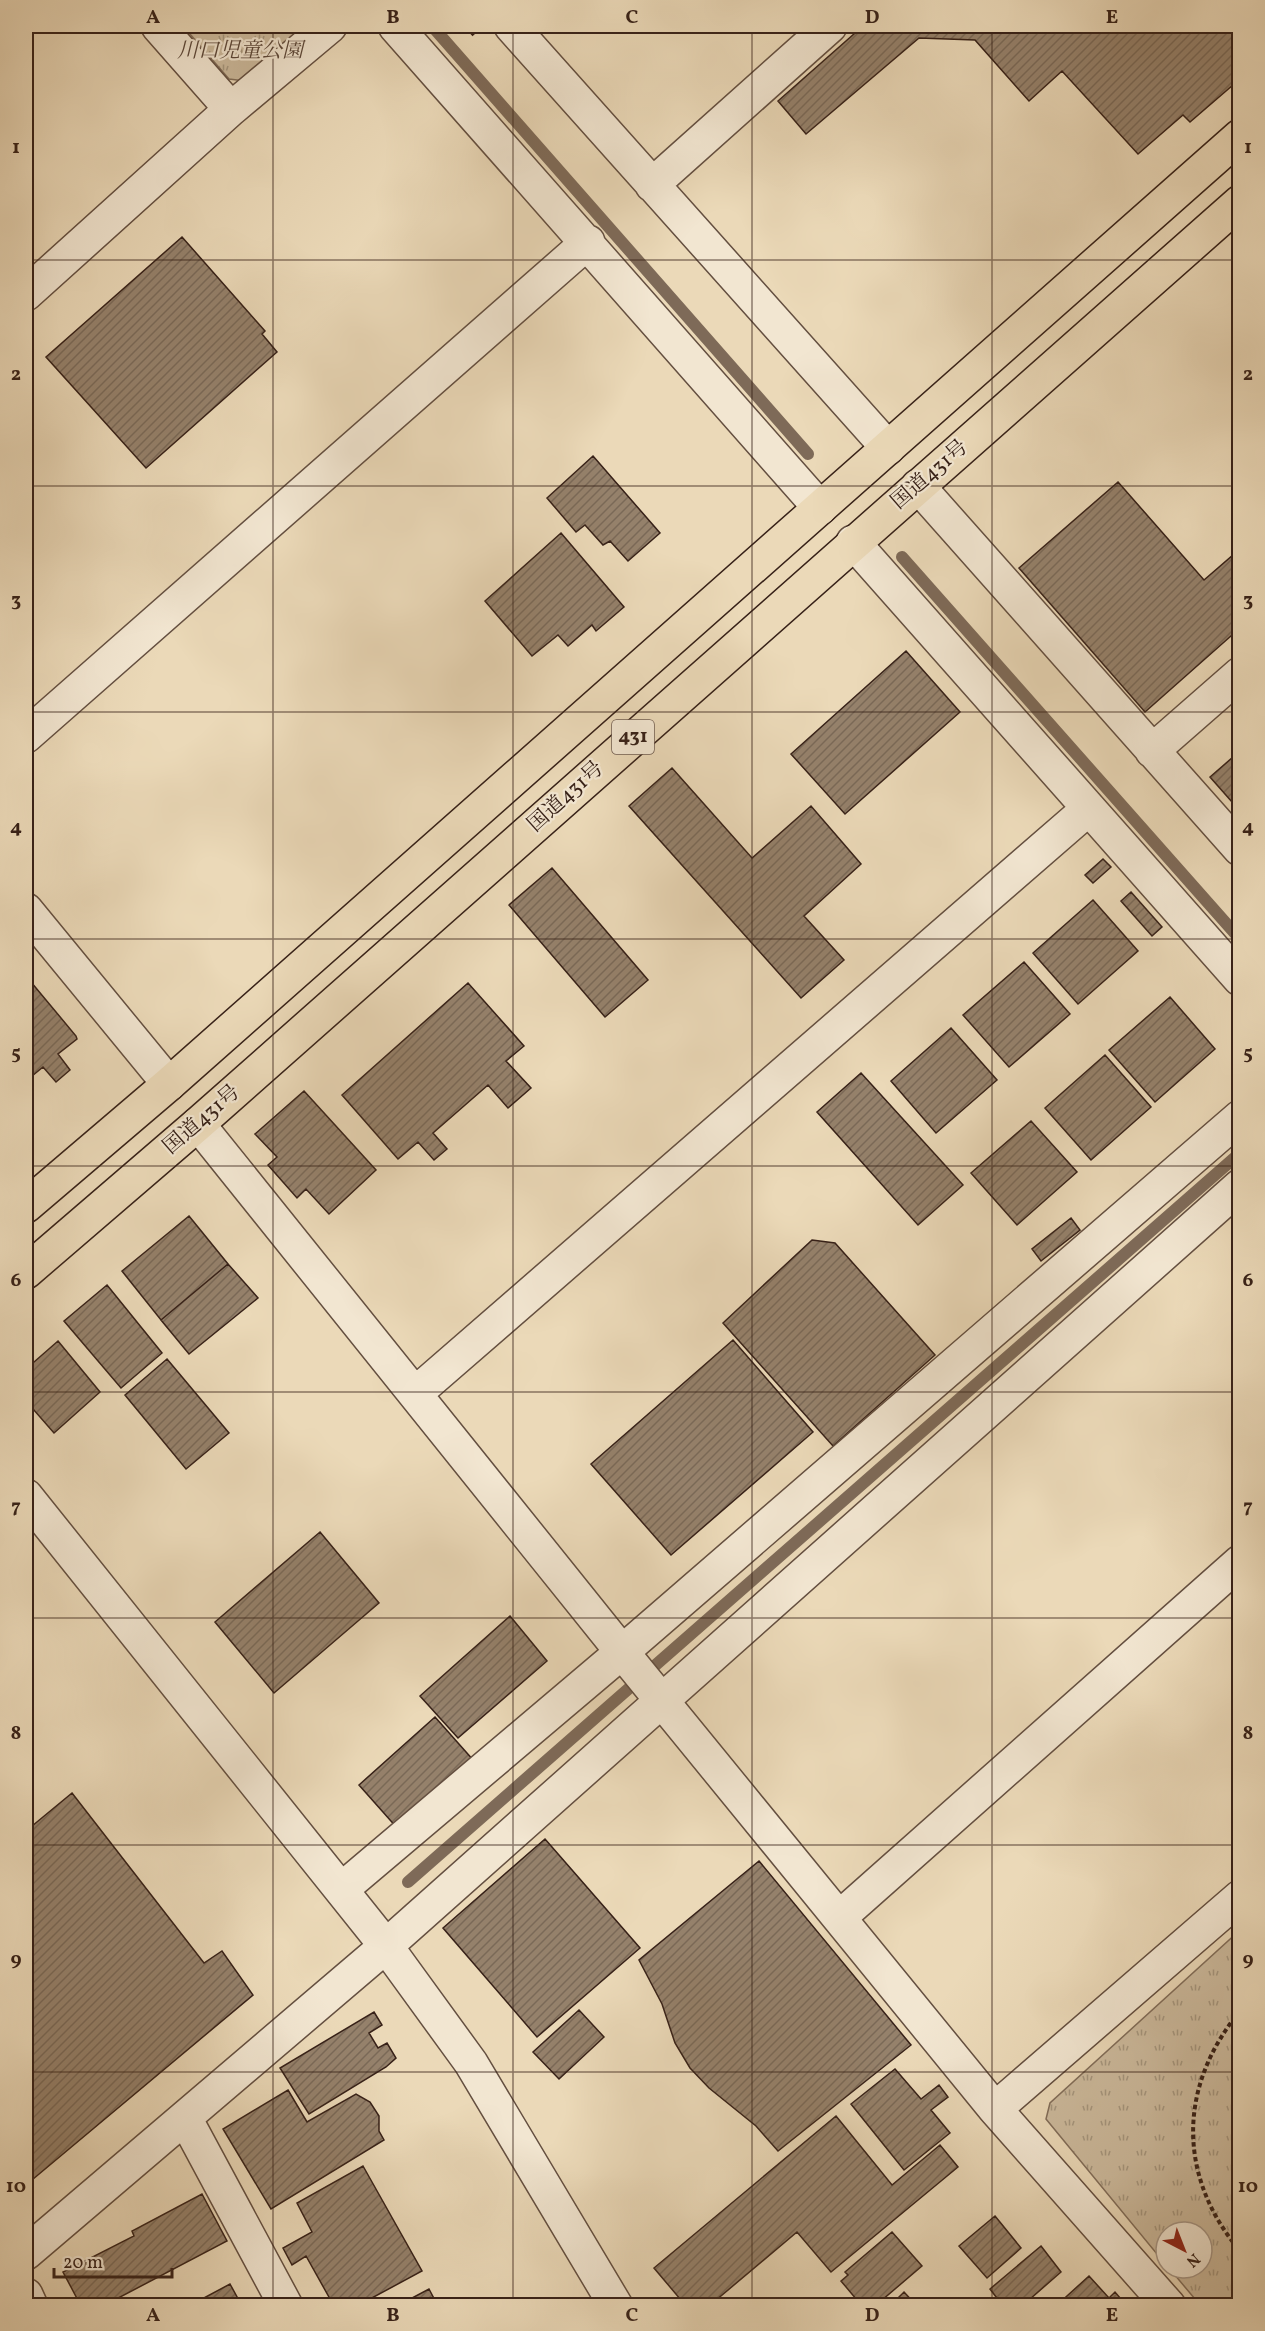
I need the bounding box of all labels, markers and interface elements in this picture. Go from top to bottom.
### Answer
text: A [146,4,160,32]
text: B [386,4,400,32]
text: C [626,4,639,32]
text: D [865,4,879,32]
text: E [1106,4,1118,32]
park label: 川口児童公園 [177,37,306,66]
text: 1 [12,134,20,162]
text: 1 [1244,134,1252,162]
text: 2 [11,361,21,389]
text: 2 [1243,361,1253,389]
street label: 国道431号 [885,433,975,517]
text: 3 [11,587,21,615]
text: 3 [1243,587,1253,615]
road number: 431 [612,720,654,754]
street label: 国道431号 [522,755,610,839]
text: 4 [10,814,22,842]
text: 4 [1242,814,1254,842]
text: 5 [11,1040,21,1068]
text: 5 [1243,1040,1253,1068]
street label: 国道431号 [157,1078,247,1162]
text: 6 [11,1267,22,1295]
text: 6 [1243,1267,1254,1295]
text: 7 [11,1493,21,1521]
text: 7 [1243,1493,1253,1521]
text: 8 [11,1720,21,1748]
text: 8 [1243,1720,1253,1748]
text: 9 [10,1946,22,1974]
text: 9 [1242,1946,1254,1974]
text: 10 [6,2173,26,2201]
text: 10 [1238,2173,1258,2201]
north arrow [1154,2220,1214,2280]
scale bar [54,2241,172,2279]
text: N [1181,2248,1204,2272]
text: 20 m [63,2251,103,2276]
text: A [146,2302,160,2330]
text: B [386,2302,400,2330]
text: C [626,2302,639,2330]
text: D [865,2302,879,2330]
text: E [1106,2302,1118,2330]

